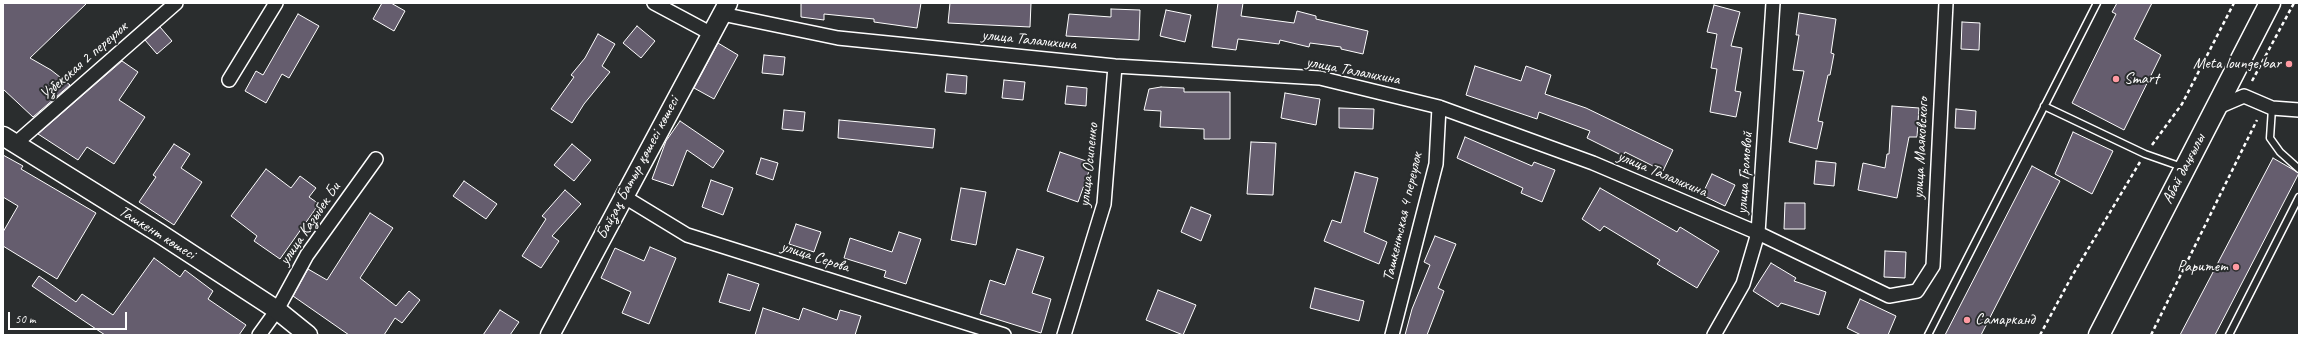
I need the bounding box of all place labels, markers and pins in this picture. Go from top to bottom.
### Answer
place label: Meta lounge bar [2193,54,2281,74]
marker: Meta lounge bar [2284,59,2294,69]
place label: Smart [2124,69,2159,89]
marker: Smart [2111,74,2121,84]
place label: Раритет [2177,257,2228,277]
marker: Раритет [2231,262,2241,272]
place label: Самарканд [1975,310,2035,330]
marker: Самарканд [1962,315,1972,325]

